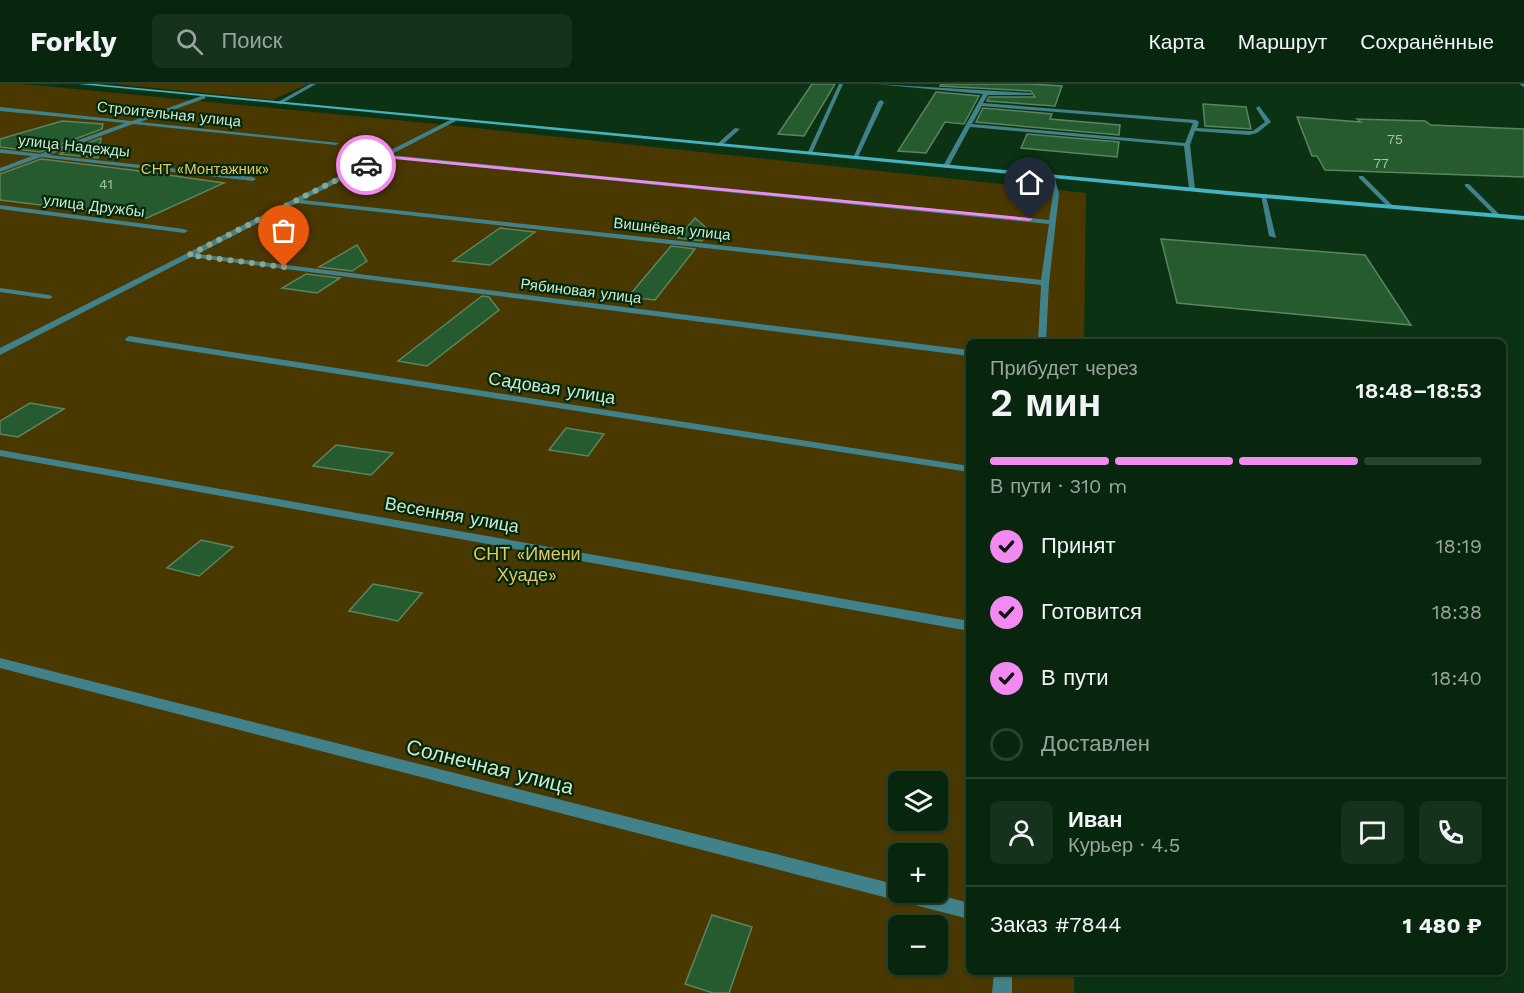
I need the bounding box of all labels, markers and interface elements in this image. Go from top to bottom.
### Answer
search box [152,14,572,68]
text: Forkly [30,25,116,58]
icon: search [173,25,206,58]
text: Поиск [221,28,282,53]
text: Карта [1149,29,1205,54]
text: Маршрут [1238,29,1327,54]
text: Сохранённые [1360,29,1494,54]
street label: Строительная улица [96,97,243,131]
street label: улица Надежды [17,131,131,161]
house number: 75 [1387,131,1403,147]
courier [336,135,396,195]
icon: car [350,149,383,182]
house number: 77 [1373,155,1389,171]
pin [1004,157,1055,219]
park label: СНТ «Монтажник» [141,160,269,178]
icon: home [1013,166,1046,199]
house number: 41 [99,176,113,192]
street label: улица Дружбы [42,191,146,221]
pin [258,205,309,267]
icon: bag [267,214,300,247]
street label: Вишнёвая улица [613,214,732,244]
street label: Рябиновая улица [519,275,643,307]
text: Прибудет через [990,356,1138,380]
street label: Садовая улица [487,367,618,408]
text: 18:48–18:53 [1356,378,1482,403]
text: 2 мин [990,380,1101,425]
text: В пути · 310 m [990,474,1127,498]
street label: Весенняя улица [383,492,522,537]
icon: check [990,530,1023,563]
text: Принят [1041,533,1115,558]
text: 18:19 [1436,534,1482,558]
park label: СНТ «Имени Хуаде» [473,543,581,585]
icon: check [990,596,1023,629]
text: Готовится [1041,599,1142,624]
text: 18:38 [1432,600,1482,624]
icon: check [990,662,1023,695]
text: В пути [1041,665,1108,690]
text: 18:40 [1431,666,1482,690]
text: Доставлен [1041,731,1150,756]
street label: Солнечная улица [404,734,577,799]
map controls [888,771,948,975]
button: layers [888,771,948,831]
button: person [990,801,1053,864]
button: chat [1341,801,1404,864]
button: phone [1419,801,1482,864]
text: Иван [1068,807,1123,832]
text: Курьер · 4.5 [1068,833,1180,857]
button: + [888,843,948,903]
text: Заказ #7844 [990,912,1122,937]
text: 1 480 ₽ [1403,913,1482,938]
button: − [888,915,948,975]

